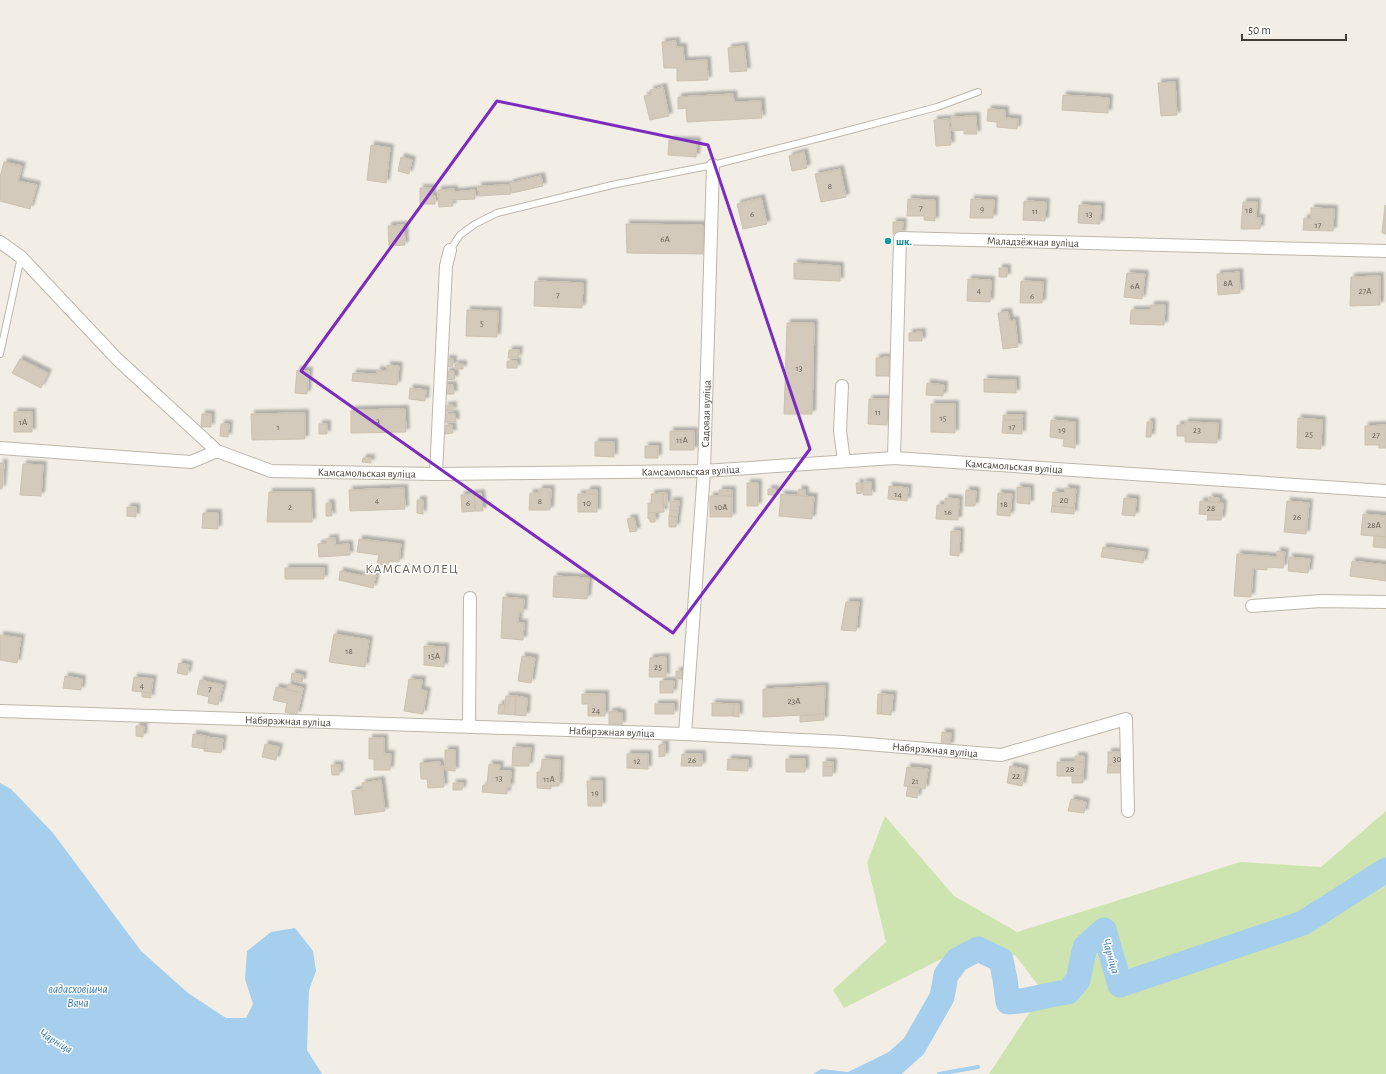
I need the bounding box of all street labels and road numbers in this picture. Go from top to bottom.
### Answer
street label: Маладзёжная вуліца [987,235,1079,248]
street label: Садовая вуліца [699,380,712,447]
street label: Камсамольская вуліца [965,457,1063,475]
street label: Камсамольская вуліца [641,463,740,477]
street label: Камсамольская вуліца [317,466,416,479]
street label: Набярэжная вуліца [245,714,331,728]
street label: Набярэжная вуліца [568,725,655,738]
street label: Набярэжная вуліца [892,741,978,759]

